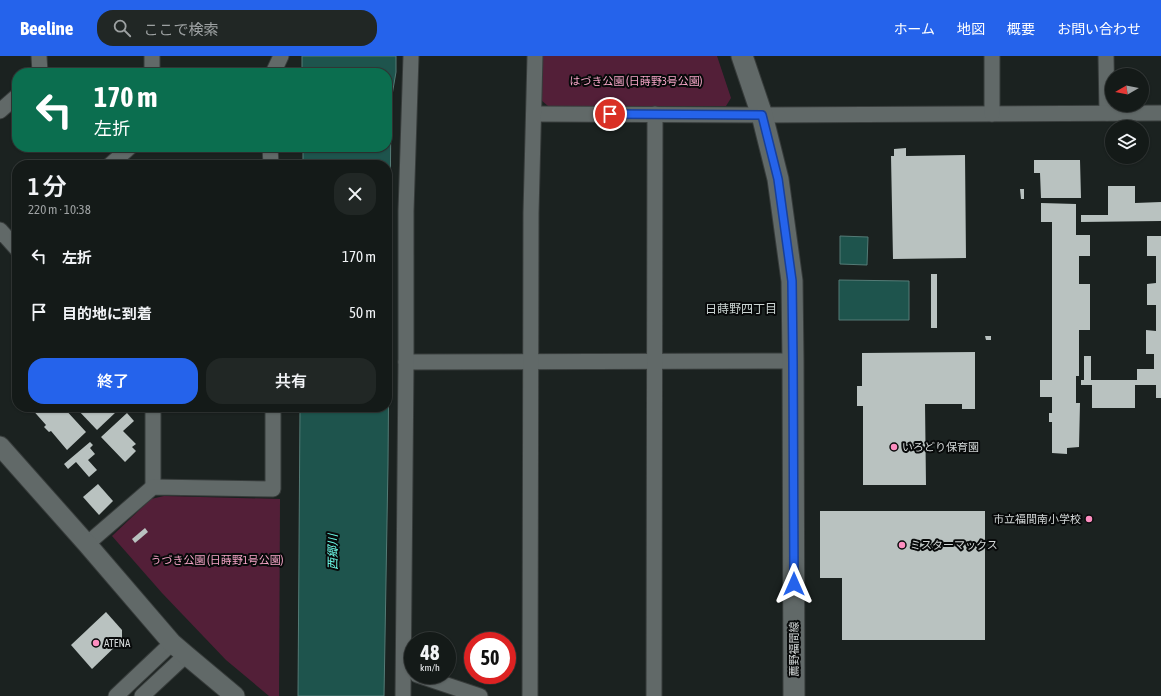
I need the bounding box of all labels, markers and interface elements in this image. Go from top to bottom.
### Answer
search box [97,10,377,46]
text: Beeline [20,17,73,39]
icon: search [111,17,133,39]
text: ここで検索 [143,21,218,38]
text: ホーム [893,21,935,37]
text: 地図 [957,21,985,37]
text: 概要 [1007,21,1035,37]
text: お問い合わせ [1057,21,1141,37]
north arrow [1105,68,1149,112]
map controls [1105,68,1149,164]
park label: はづき公園 (日蒔野3号公園) [570,75,703,87]
text: 170 m [94,81,157,113]
icon: left [28,84,80,136]
pin [593,97,627,131]
icon: arrive [599,103,621,125]
text: 左折 [94,118,130,139]
button: layers [1105,120,1149,164]
text: 1 分 [28,173,67,200]
button: close [334,173,376,215]
text: 220 m · 10:38 [28,202,91,217]
icon: left [28,245,50,267]
text: 170 m [342,248,376,265]
text: 左折 [62,249,92,266]
icon: arrive [28,301,50,323]
district label: 日蒔野四丁目 [705,302,777,316]
text: 50 m [349,304,376,321]
text: 目的地に到着 [62,305,152,322]
button: 終了 [28,358,198,404]
button: 共有 [206,358,376,404]
place label: いろどり保育園 [902,441,979,453]
marker: いろどり保育園 [889,442,899,452]
place label: 市立福間南小学校 [993,513,1081,525]
marker: 市立福間南小学校 [1084,514,1094,524]
water label: 西郷川 [326,532,340,570]
place label: ミスターマックス [910,539,998,551]
marker: ミスターマックス [897,540,907,550]
park label: うづき公園 (日蒔野1号公園) [151,554,284,566]
position arrow [773,563,815,605]
street label: 薦野福間線 [788,622,800,677]
speed limit sign: 50 [464,632,516,684]
place label: ATENA [104,637,131,649]
marker: ATENA [91,638,101,648]
text: 48 [421,641,439,664]
text: km/h [420,662,440,673]

